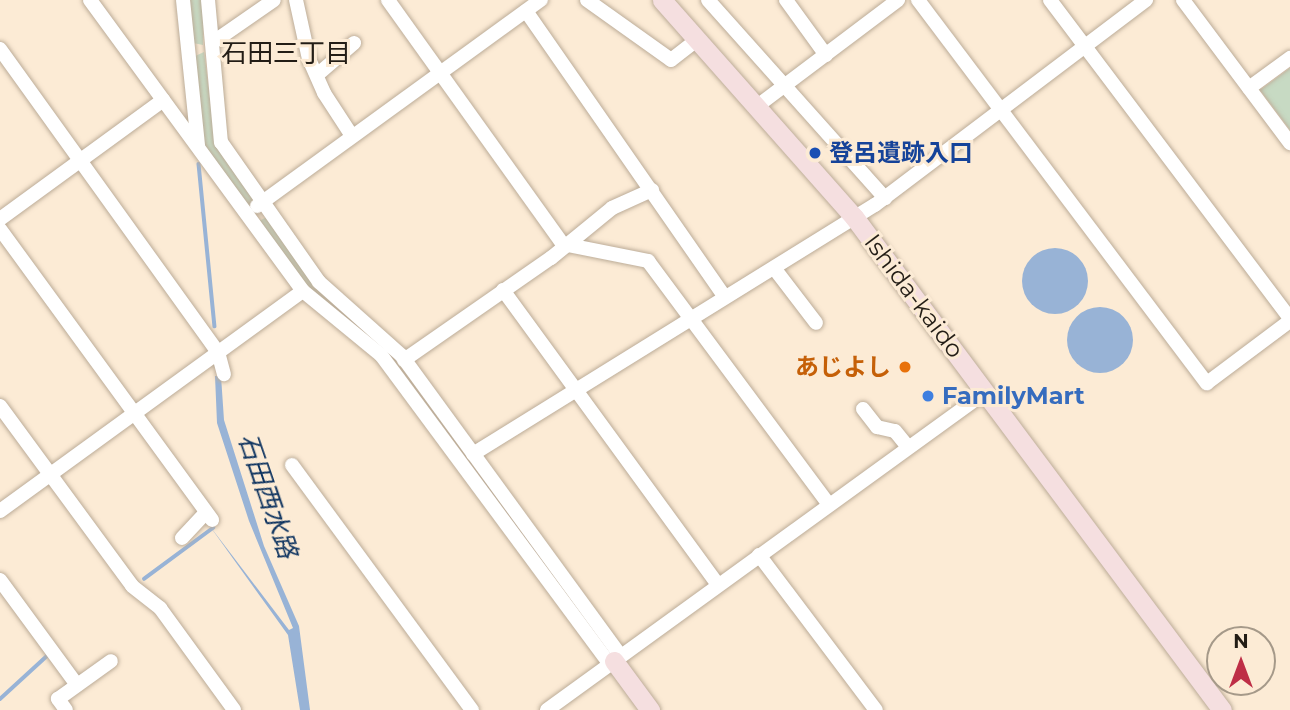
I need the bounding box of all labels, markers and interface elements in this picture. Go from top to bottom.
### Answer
district label: 石田三丁目 [221,38,351,70]
place label: 登呂遺跡入口 [829,139,973,167]
marker: 登呂遺跡入口 [807,145,823,161]
street label: Ishida-kaido [858,229,970,363]
place label: あじよし [795,353,891,381]
marker: あじよし [897,359,913,375]
place label: FamilyMart [942,382,1085,410]
marker: FamilyMart [920,388,936,404]
water label: 石田西水路 [231,429,303,563]
north arrow [1206,626,1276,696]
text: N [1233,630,1249,653]

